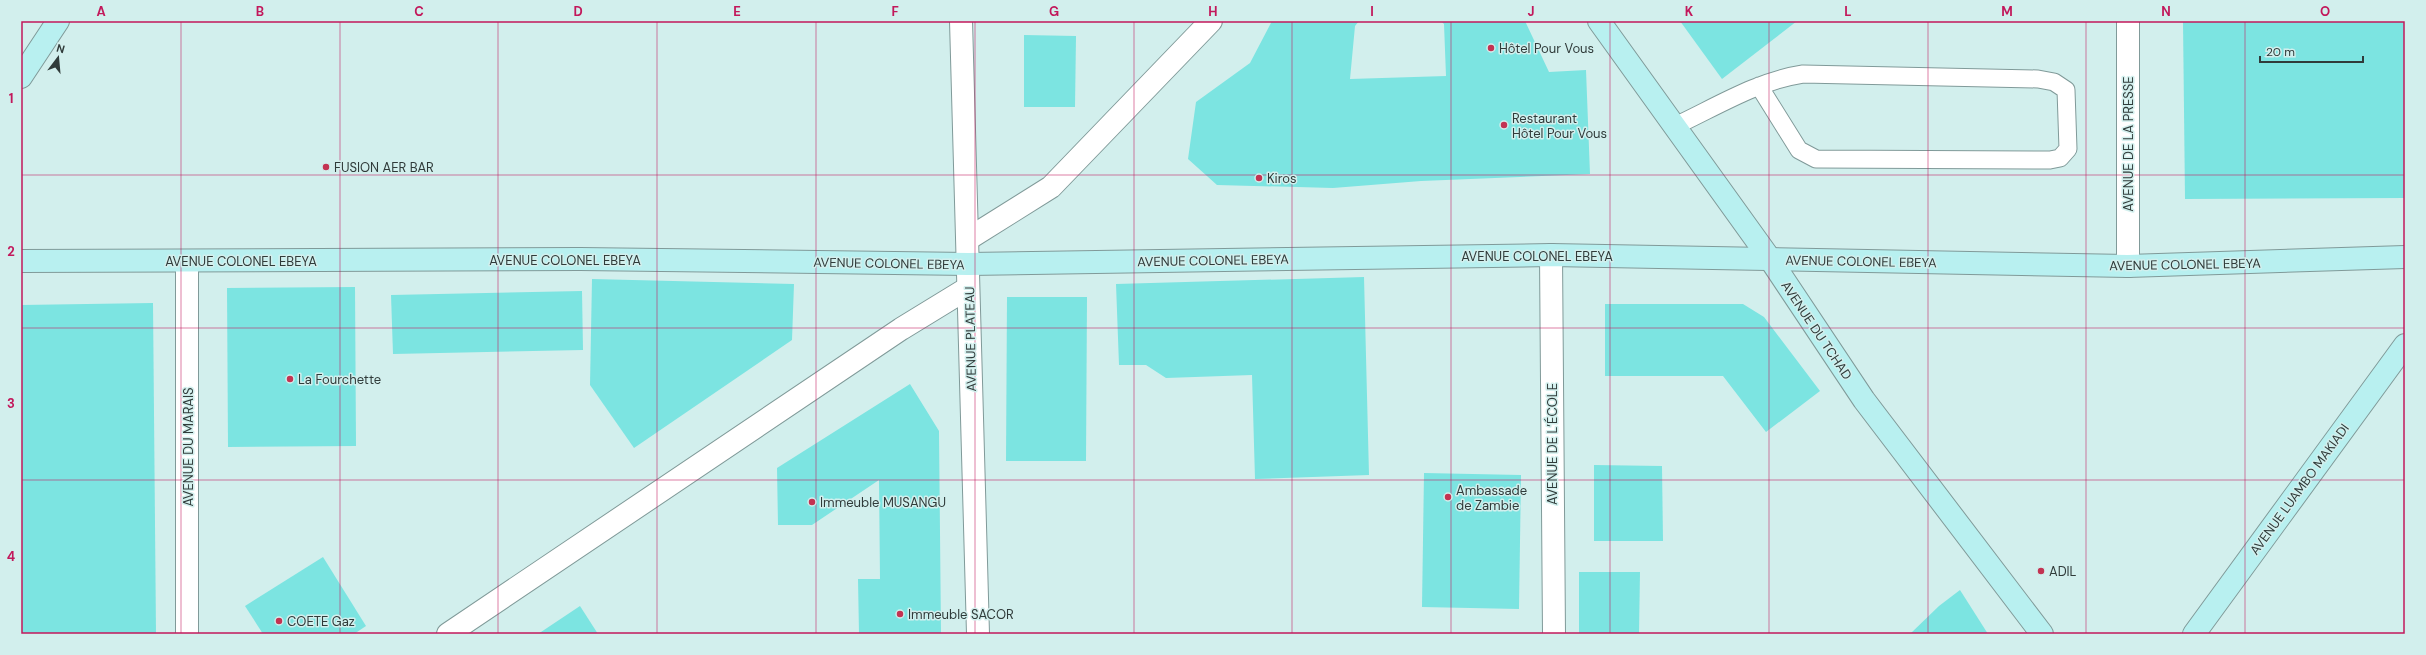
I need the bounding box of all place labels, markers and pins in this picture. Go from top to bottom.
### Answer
place label: Hôtel Pour Vous [1499,40,1594,57]
marker: Hôtel Pour Vous [1486,43,1496,53]
place label: Restaurant Hôtel Pour Vous [1512,110,1607,142]
marker: Restaurant Hôtel Pour Vous [1499,120,1509,130]
place label: FUSION AER BAR [334,159,434,176]
marker: FUSION AER BAR [321,162,331,172]
place label: Kiros [1267,170,1297,187]
marker: Kiros [1254,173,1264,183]
place label: La Fourchette [298,371,381,388]
marker: La Fourchette [285,374,295,384]
place label: Ambassade de Zambie [1456,482,1527,514]
marker: Ambassade de Zambie [1443,492,1453,502]
place label: Immeuble MUSANGU [820,494,946,511]
marker: Immeuble MUSANGU [807,497,817,507]
place label: ADIL [2049,563,2077,580]
marker: ADIL [2036,566,2046,576]
place label: Immeuble SACOR [908,606,1014,623]
marker: Immeuble SACOR [895,609,905,619]
place label: COETE Gaz [287,613,355,630]
marker: COETE Gaz [274,616,284,626]

